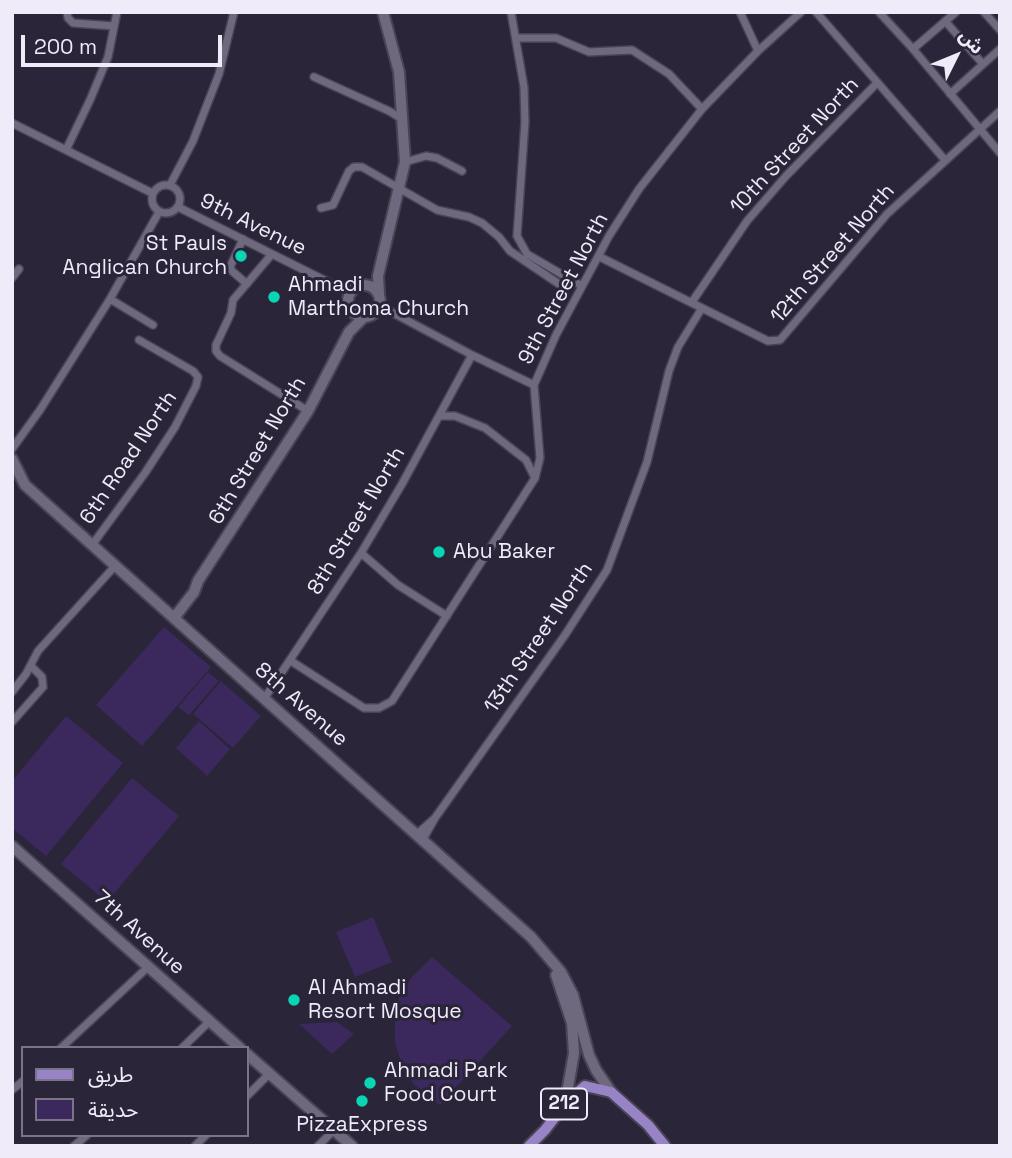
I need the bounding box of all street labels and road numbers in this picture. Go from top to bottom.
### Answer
street label: 10th Street North [725,73,865,219]
street label: 12th Street North [766,179,900,329]
street label: 9th Avenue [196,188,310,262]
street label: 9th Street North [514,209,614,369]
street label: 6th Street North [204,373,312,529]
street label: 6th Road North [75,387,183,529]
street label: 8th Street North [303,443,411,599]
street label: 13th Street North [479,558,599,718]
street label: 8th Avenue [249,658,353,752]
street label: 7th Avenue [88,886,190,980]
road number: 212 [541,1088,587,1120]

